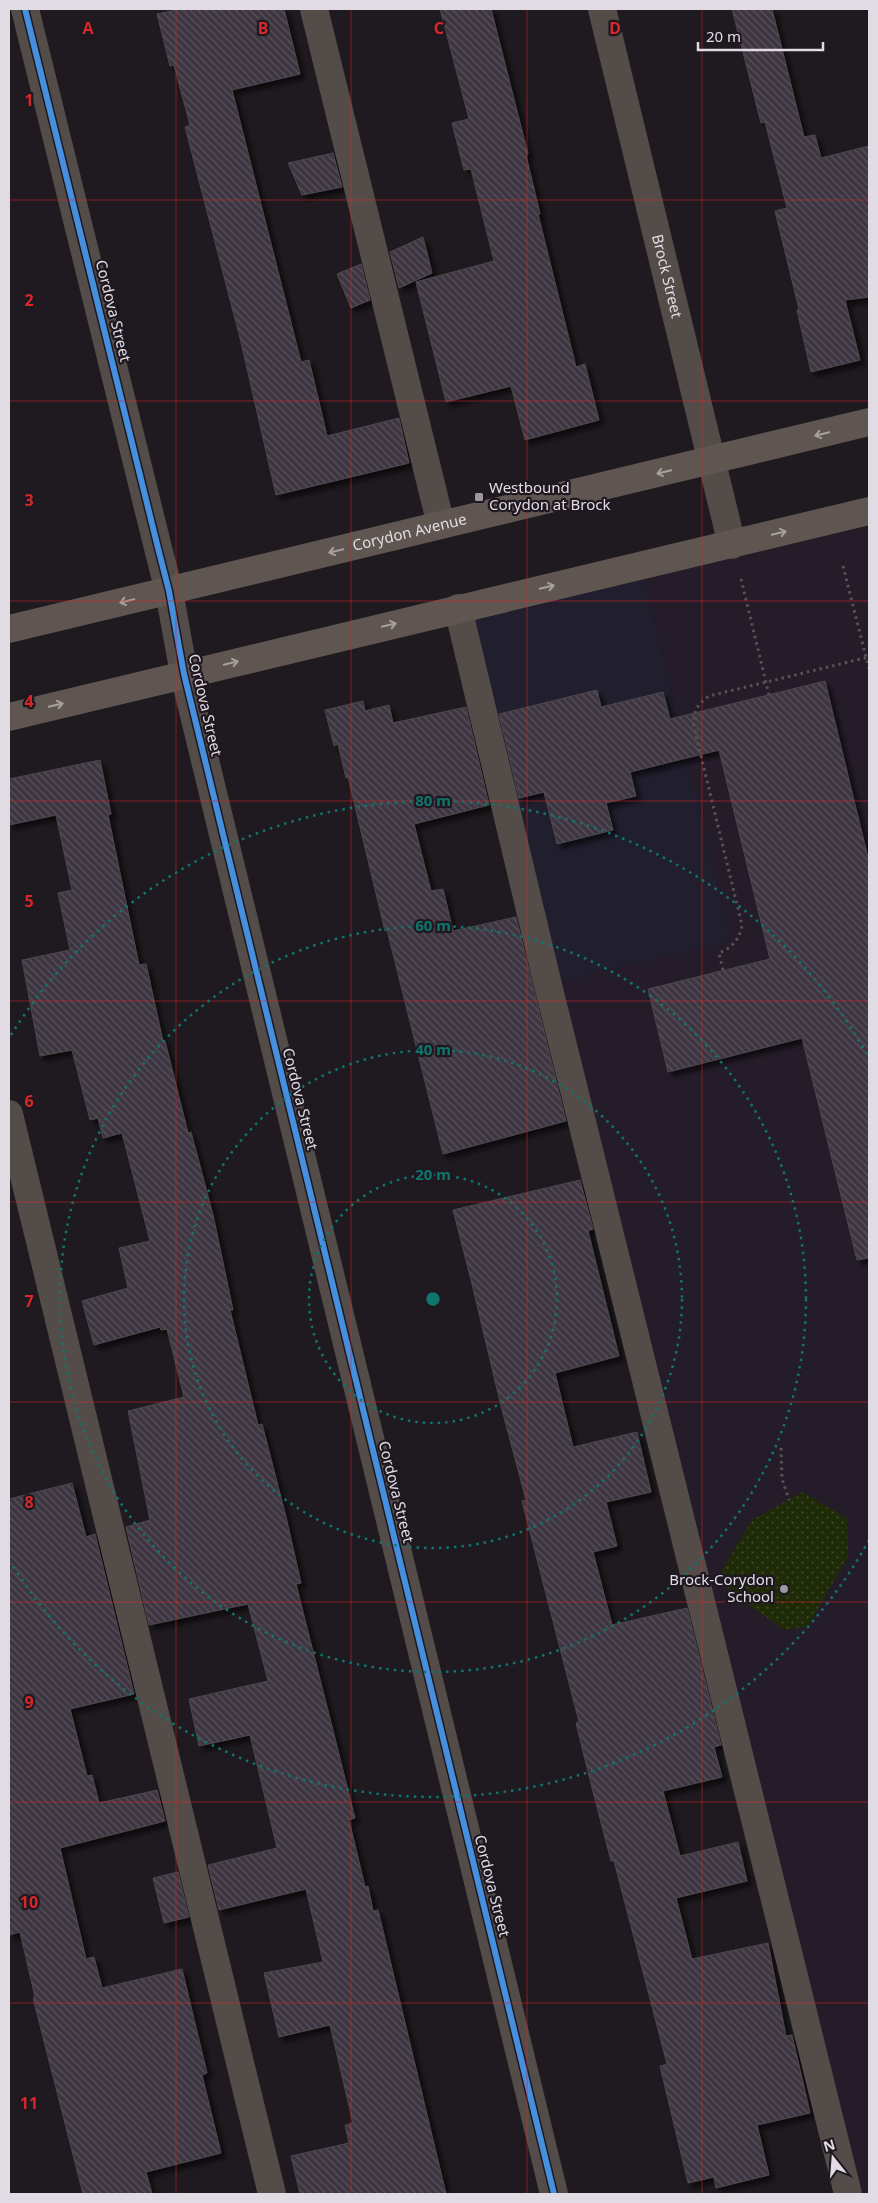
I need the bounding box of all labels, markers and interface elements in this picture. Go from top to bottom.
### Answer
text: A [82,17,94,39]
text: B [258,17,268,39]
text: C [434,17,444,39]
text: D [609,17,621,39]
scale bar [698,20,823,52]
text: 20 m [706,26,741,46]
text: 1 [24,89,34,111]
street label: Brock Street [648,232,688,321]
street label: Cordova Street [92,258,136,364]
text: 2 [24,289,34,311]
one-way arrow [814,430,830,439]
one-way arrow [657,468,673,477]
place label: Westbound Corydon at Brock [489,477,611,514]
text: 3 [24,489,34,511]
marker: Westbound Corydon at Brock [473,491,485,503]
street label: Corydon Avenue [350,508,468,555]
one-way arrow [771,528,787,537]
one-way arrow [328,547,344,556]
one-way arrow [539,582,555,591]
one-way arrow [119,597,135,606]
one-way arrow [381,620,397,629]
street label: Cordova Street [185,652,228,758]
one-way arrow [223,658,239,667]
text: 4 [24,690,34,712]
one-way arrow [48,700,64,709]
text: 80 m [415,790,451,810]
text: 5 [24,890,34,912]
text: 60 m [415,915,451,935]
text: 40 m [415,1039,451,1059]
street label: Cordova Street [279,1046,323,1152]
text: 6 [24,1090,34,1112]
text: 20 m [415,1164,451,1184]
text: 7 [24,1290,34,1312]
centre of rings [424,1290,442,1308]
street label: Cordova Street [375,1439,419,1545]
text: 8 [24,1491,34,1513]
place label: Brock-Corydon School [669,1569,774,1606]
marker: Brock-Corydon School [778,1583,790,1595]
text: 9 [24,1691,34,1713]
street label: Cordova Street [471,1833,515,1939]
text: 10 [20,1891,38,1913]
text: 11 [20,2092,38,2114]
north arrow [808,2133,858,2183]
text: N [821,2134,837,2156]

